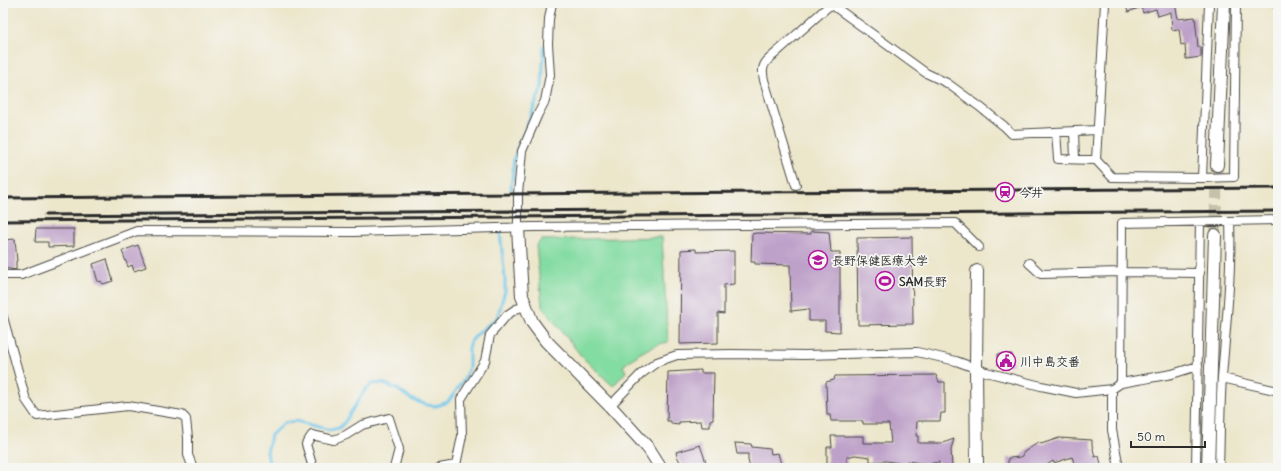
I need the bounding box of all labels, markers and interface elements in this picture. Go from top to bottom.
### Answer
station icon: 今井 [994,181,1016,203]
place label: 今井 [1019,185,1043,200]
school or university icon: 長野保健医療大学 [807,249,829,271]
place label: 長野保健医療大学 [832,253,928,268]
sports icon: SAM長野 [874,270,896,292]
place label: SAM長野 [899,274,947,289]
public building icon: 川中島交番 [995,350,1017,372]
place label: 川中島交番 [1020,354,1080,369]
scale bar [1131,423,1205,449]
text: 50 m [1137,429,1166,444]

